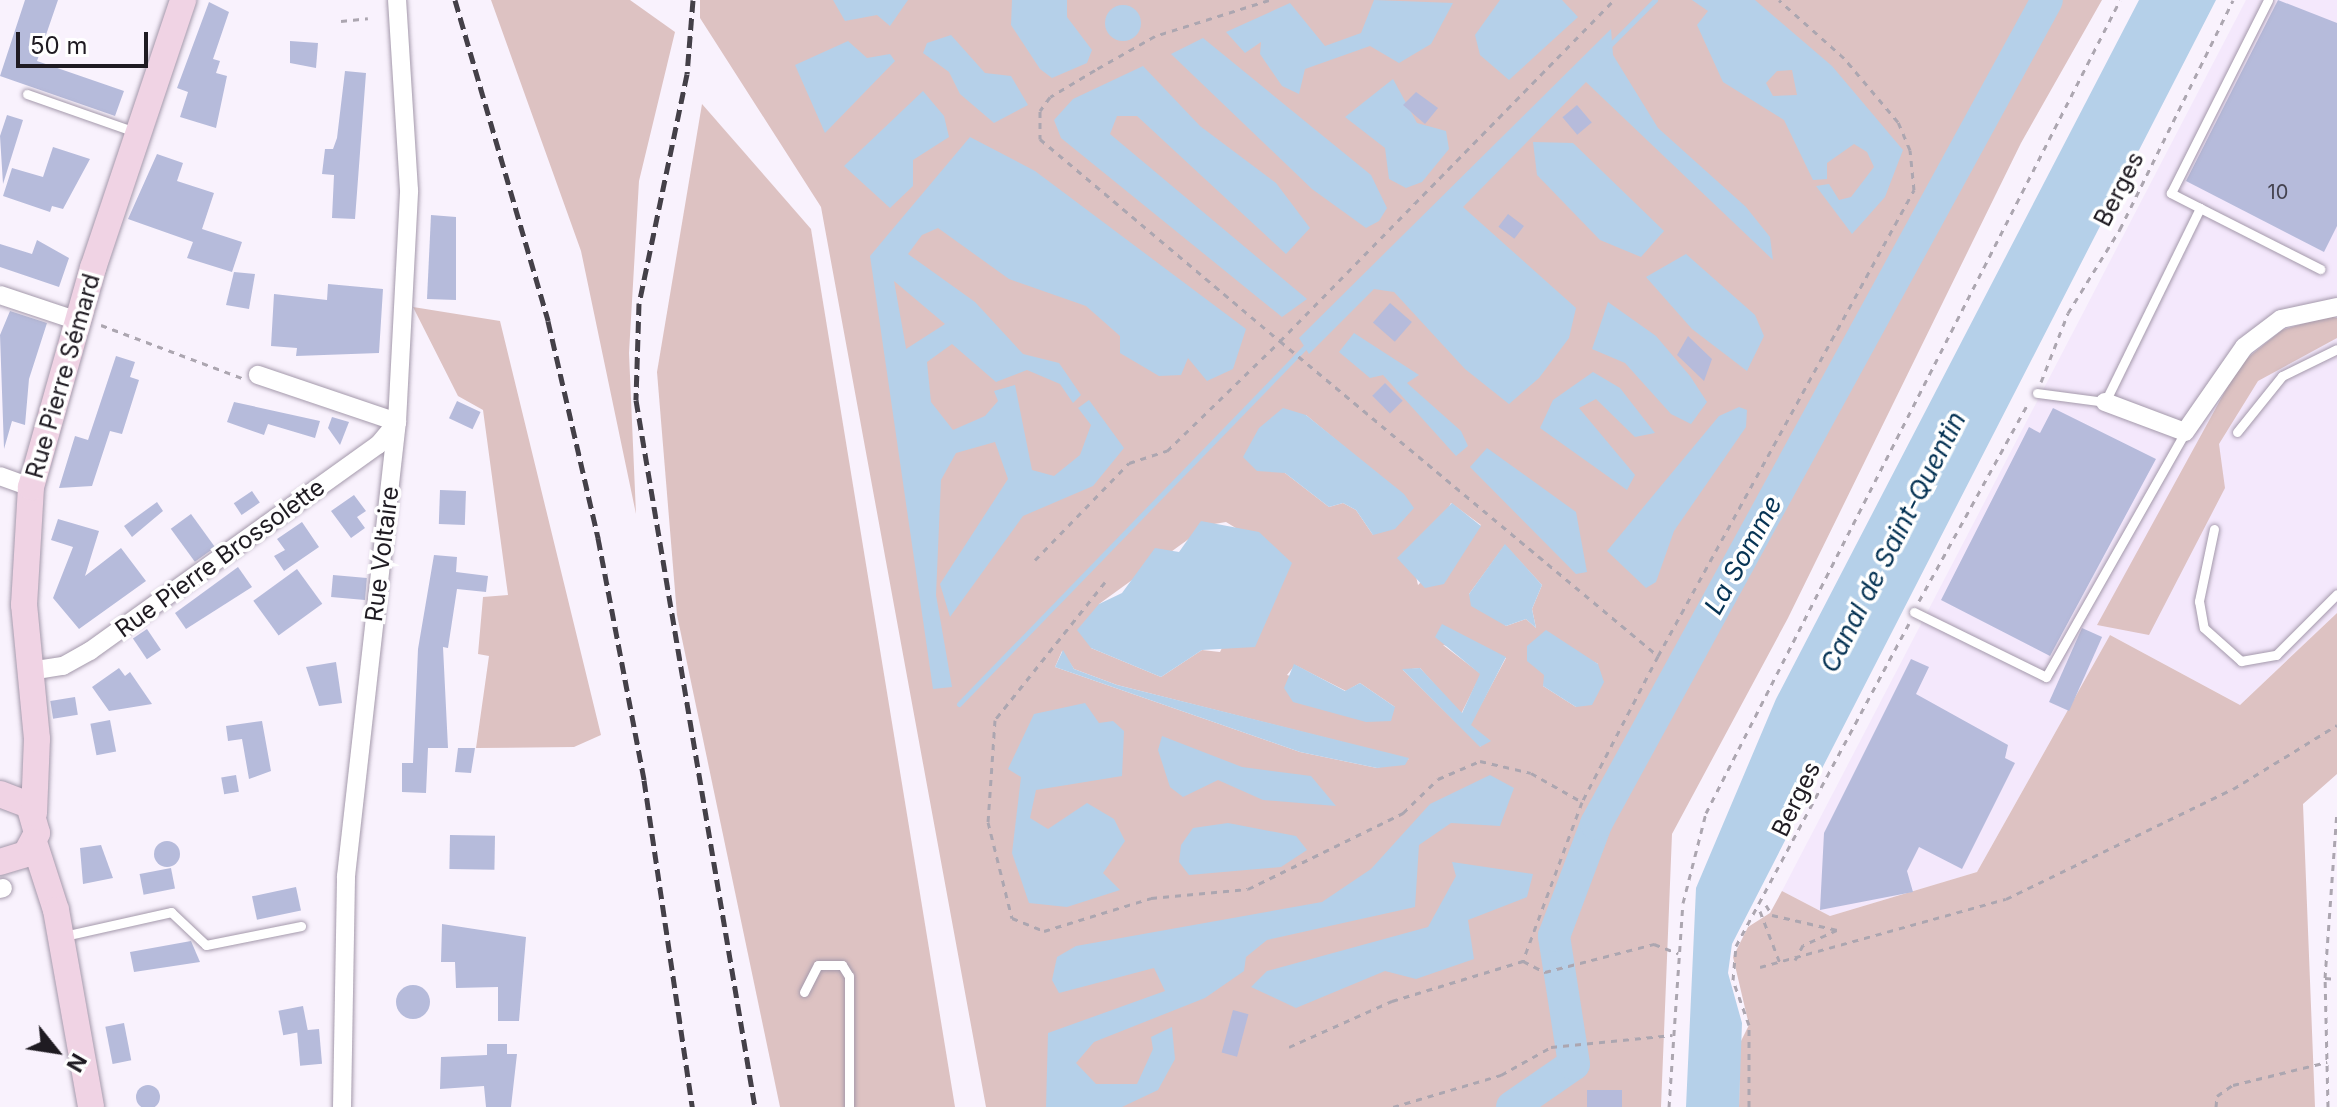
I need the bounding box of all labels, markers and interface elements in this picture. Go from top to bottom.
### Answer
scale bar [20,16,152,66]
text: 50 m [30,31,88,60]
street label: Berges [2088,147,2150,231]
house number: 10 [2268,180,2288,204]
street label: Rue Pierre Sémard [20,270,106,482]
water label: Canal de Saint-Quentin [1814,407,1972,677]
street label: Rue Pierre Brossolette [110,472,330,644]
street label: Rue Voltaire [359,485,405,623]
water label: La Somme [1698,490,1788,620]
street label: Berges [1766,757,1826,841]
north arrow [16,1011,96,1091]
text: N [61,1049,92,1077]

